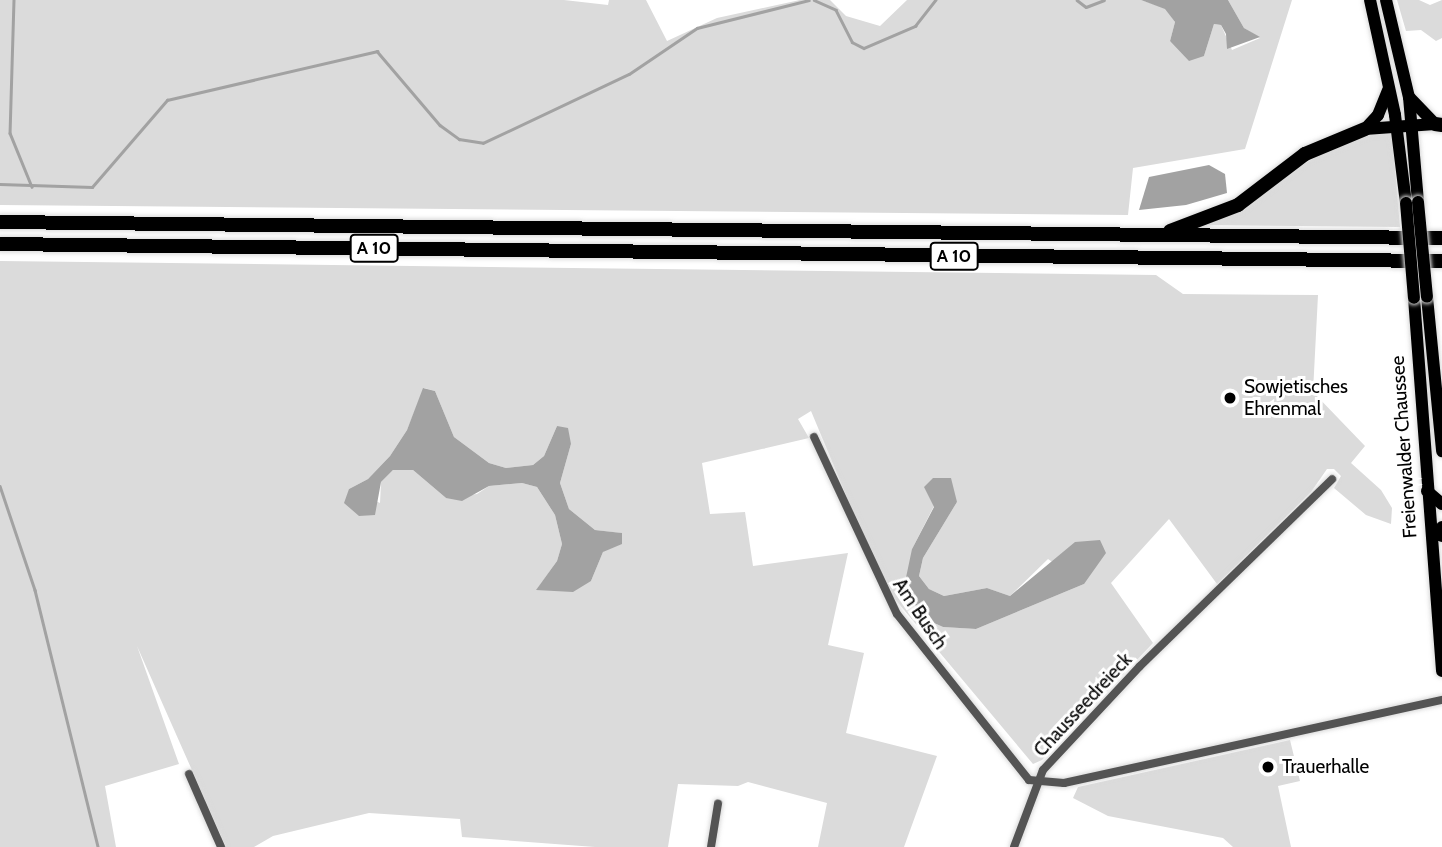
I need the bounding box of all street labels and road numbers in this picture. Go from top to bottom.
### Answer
road number: A 10 [350,234,398,262]
road number: A 10 [930,242,978,270]
street label: Freienwalder Chaussee [1386,355,1422,539]
street label: Am Busch [888,574,952,654]
street label: Chausseedreieck [1029,649,1137,761]

